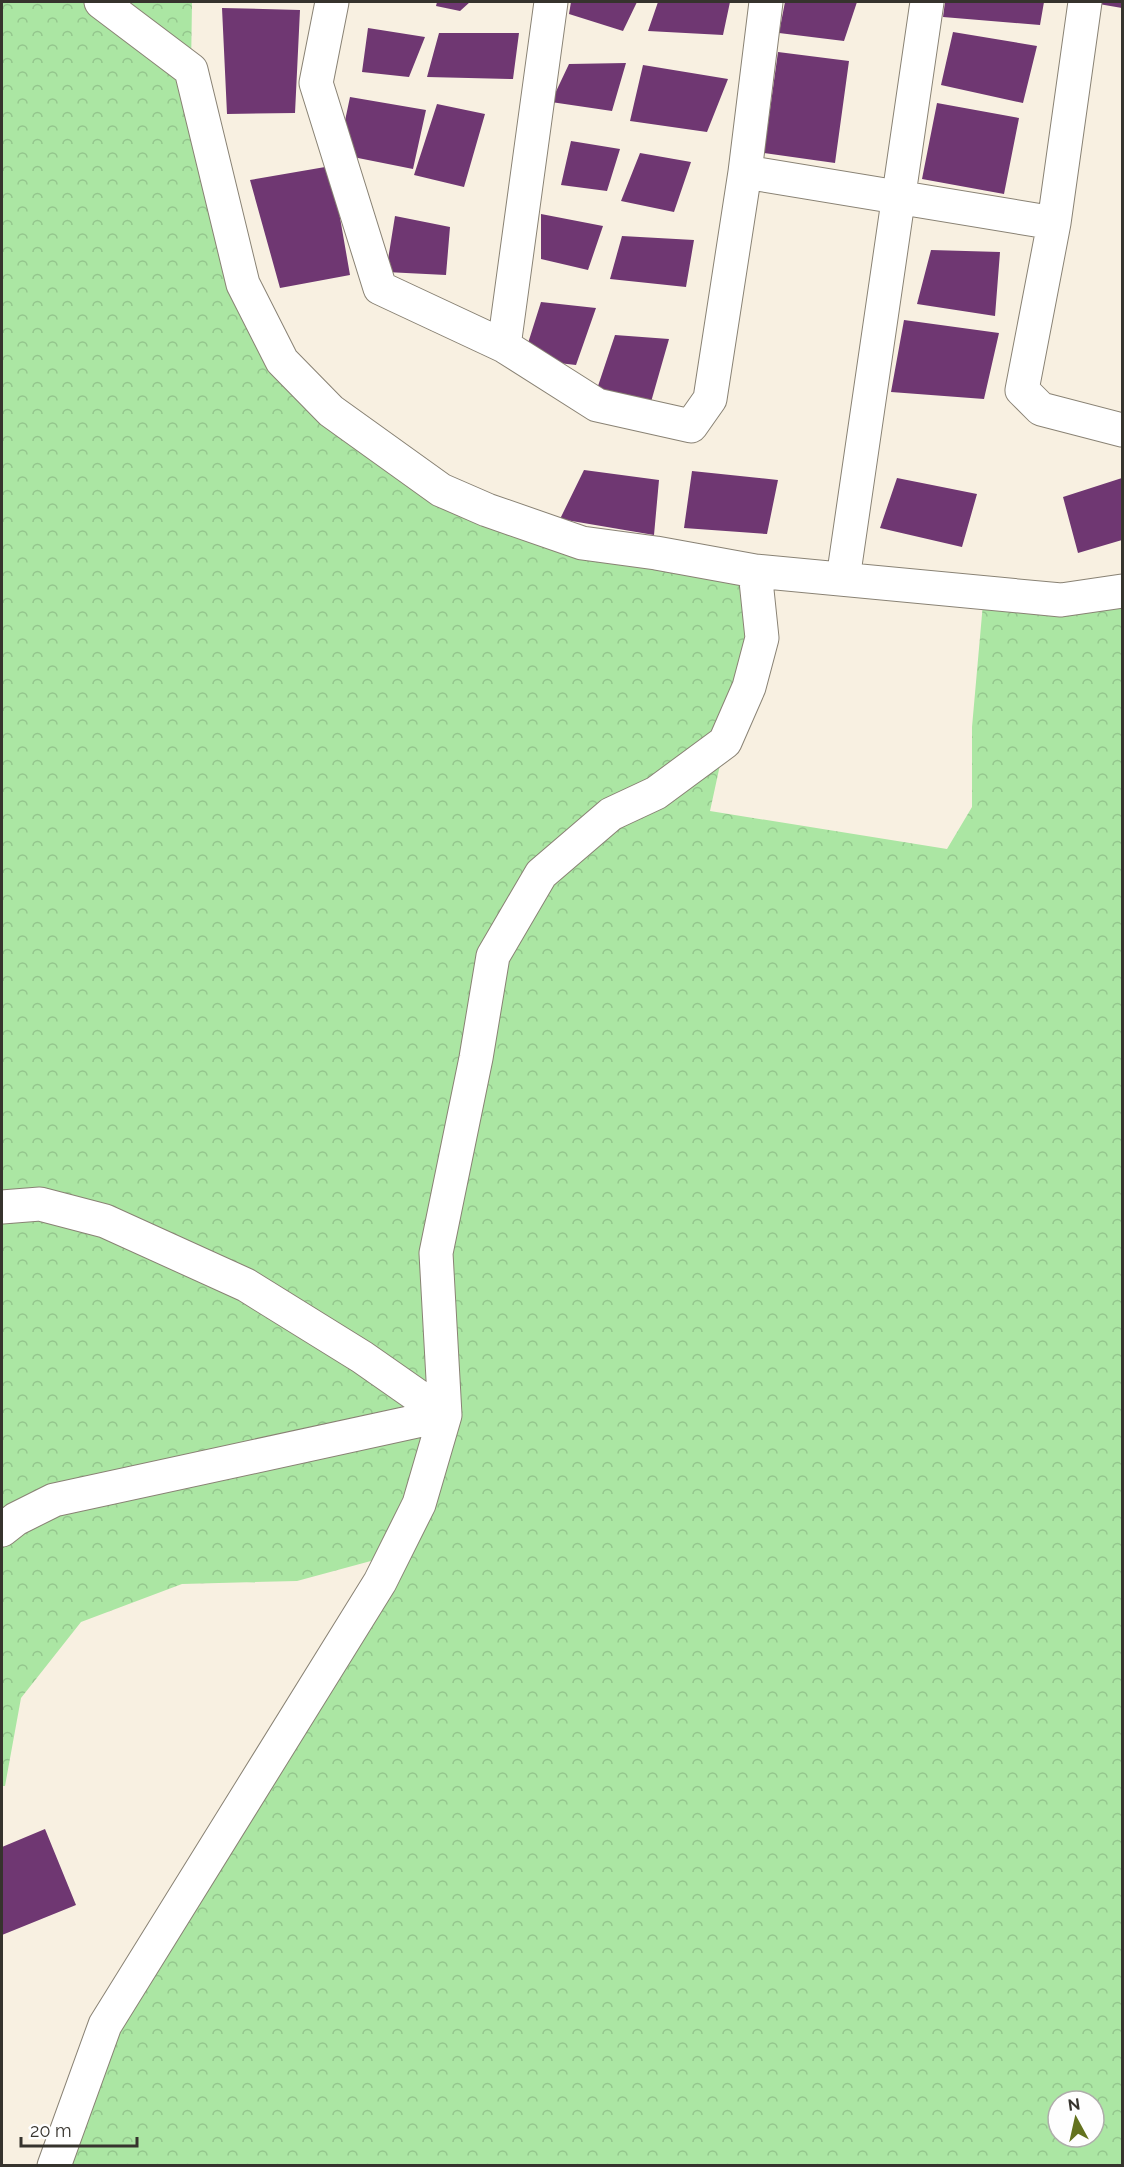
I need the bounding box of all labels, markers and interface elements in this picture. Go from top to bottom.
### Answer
north arrow [1046,2089,1106,2149]
text: N [1067,2094,1081,2115]
scale bar [21,2110,136,2148]
text: 20 m [30,2120,72,2141]

